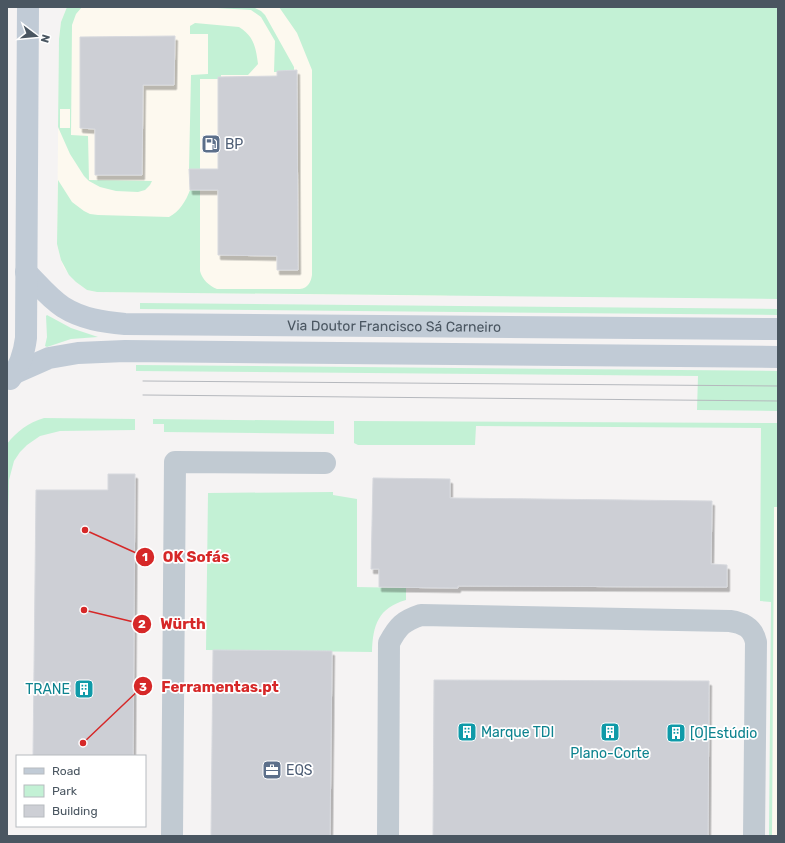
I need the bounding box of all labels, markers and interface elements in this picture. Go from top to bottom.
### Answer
north arrow [16,16,56,56]
text: N [38,33,52,44]
fuel station icon: BP [200,133,222,155]
place label: BP [225,136,243,153]
street label: Via Doutor Francisco Sá Carneiro [287,317,501,336]
callout: OK Sofás [135,543,237,570]
text: OK Sofás [163,548,229,566]
text: 1 [142,550,148,564]
callout: Würth [132,611,214,638]
text: Würth [160,615,206,633]
text: 2 [138,617,146,631]
callout: Ferramentas.pt [133,673,286,700]
building icon: TRANE [73,678,95,700]
text: Ferramentas.pt [161,678,279,696]
text: 3 [139,680,147,694]
place label: TRANE [25,681,70,698]
building icon: Marque TDI [456,721,478,743]
building icon: Plano-Corte [599,721,621,743]
building icon: [O]Estúdio [665,722,687,744]
place label: Marque TDI [481,724,554,741]
place label: [O]Estúdio [690,725,757,742]
place label: Plano-Corte [570,745,650,762]
legend [16,755,146,827]
office icon: EQS [261,759,283,781]
place label: EQS [286,762,313,779]
text: Road [52,764,80,778]
text: Park [52,784,78,798]
text: Building [52,804,98,818]

